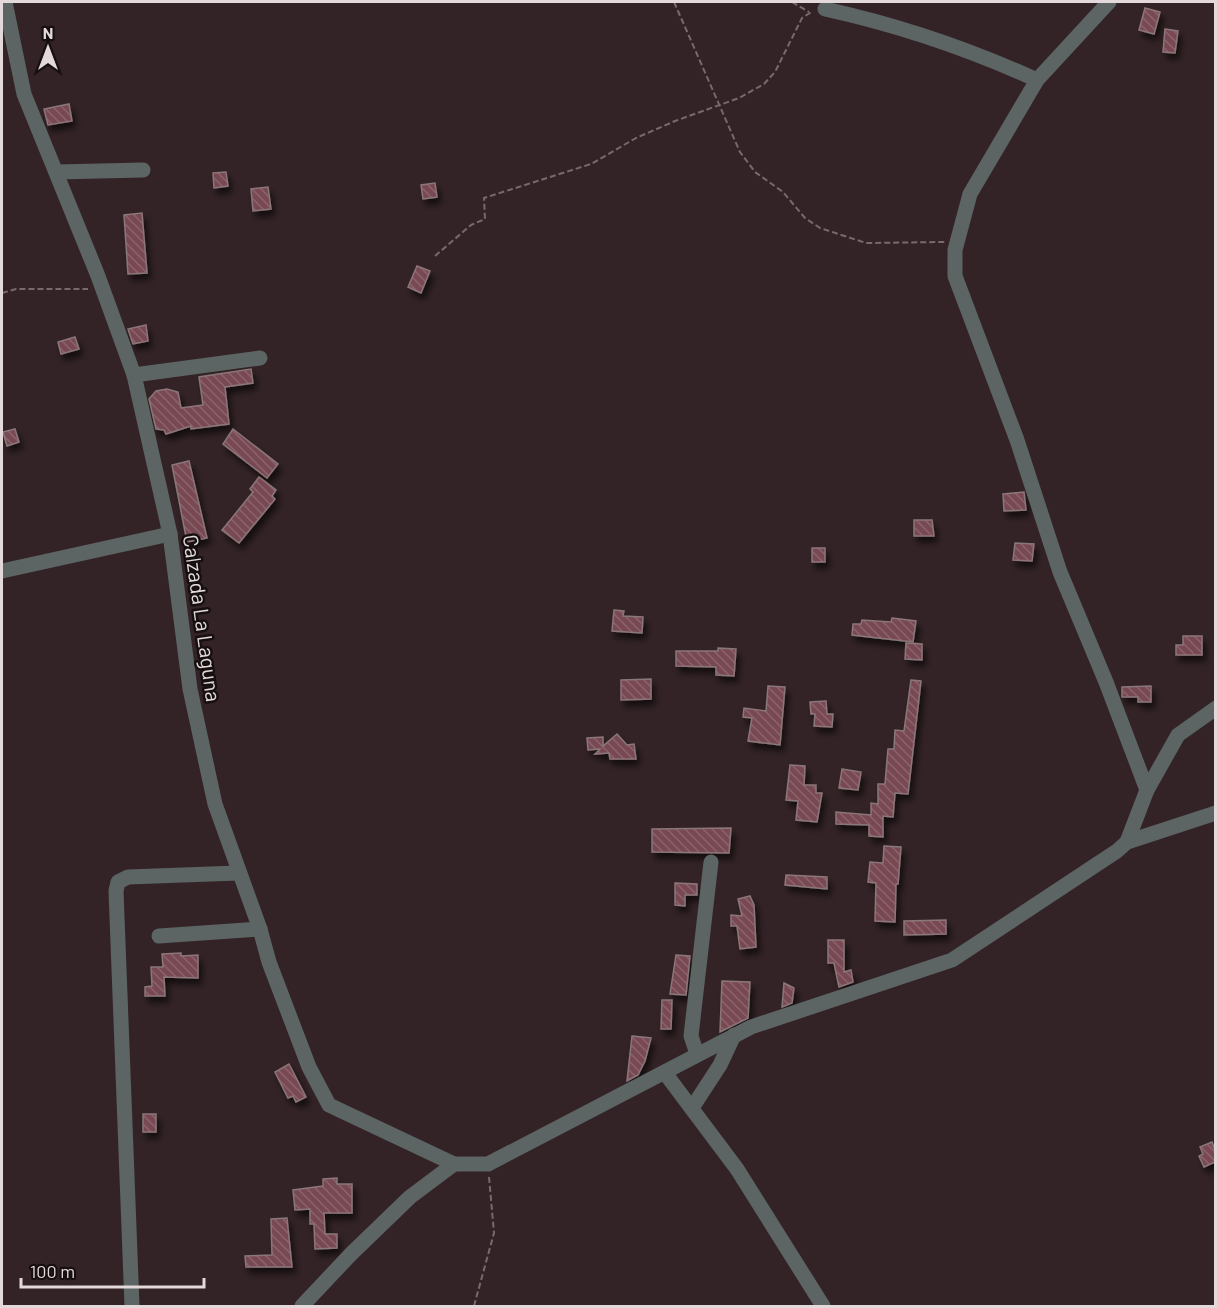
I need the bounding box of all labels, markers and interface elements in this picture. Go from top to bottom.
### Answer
north arrow [18,18,78,78]
text: N [43,23,53,42]
street label: Calzada La Laguna [179,533,227,703]
scale bar [21,1251,204,1289]
text: 100 m [30,1260,75,1282]

